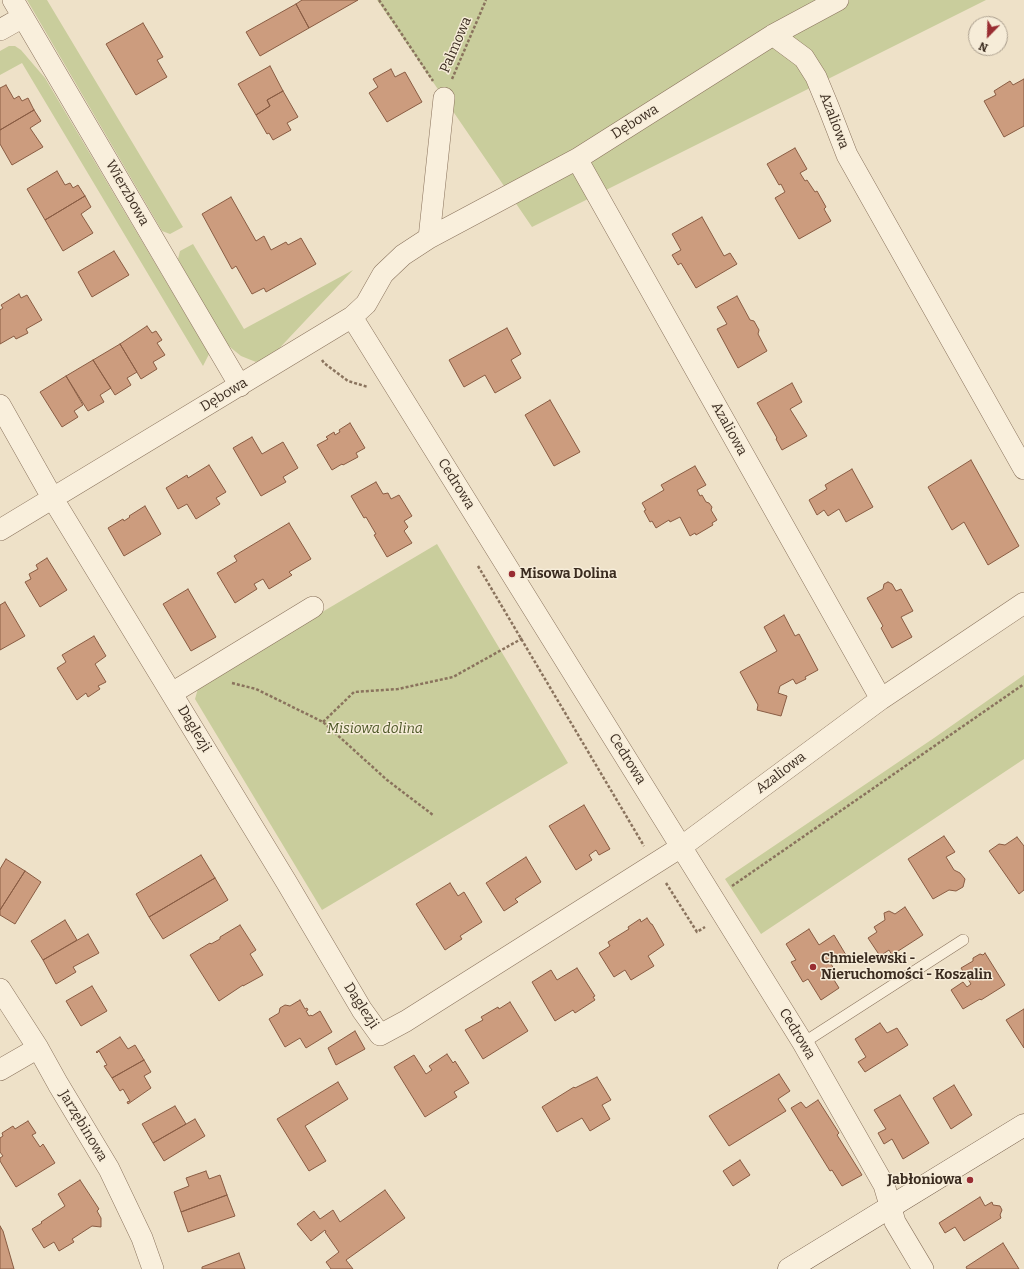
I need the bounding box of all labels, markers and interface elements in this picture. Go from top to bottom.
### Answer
street label: Palmowa [437,14,475,76]
north arrow [968,16,1008,56]
text: N [977,39,990,54]
street label: Azaliowa [816,91,852,151]
street label: Dębowa [608,101,662,143]
street label: Wierzbowa [102,157,152,229]
street label: Dębowa [197,374,251,416]
street label: Azaliowa [707,399,751,459]
street label: Cedrowa [434,455,478,513]
place label: Misowa Dolina [520,566,617,582]
marker: Misowa Dolina [507,569,517,579]
street label: Daglezji [174,703,214,755]
park label: Misiowa dolina [327,721,423,737]
street label: Cedrowa [605,730,649,788]
street label: Azaliowa [753,749,809,797]
place label: Chmielewski - Nieruchomości - Koszalin [821,951,992,984]
marker: Chmielewski - Nieruchomości - Koszalin [808,962,818,972]
street label: Daglezji [340,980,382,1032]
street label: Cedrowa [775,1005,819,1063]
street label: Jarzębinowa [55,1087,111,1165]
place label: Jabłoniowa [888,1172,962,1188]
marker: Jabłoniowa [965,1175,975,1185]

